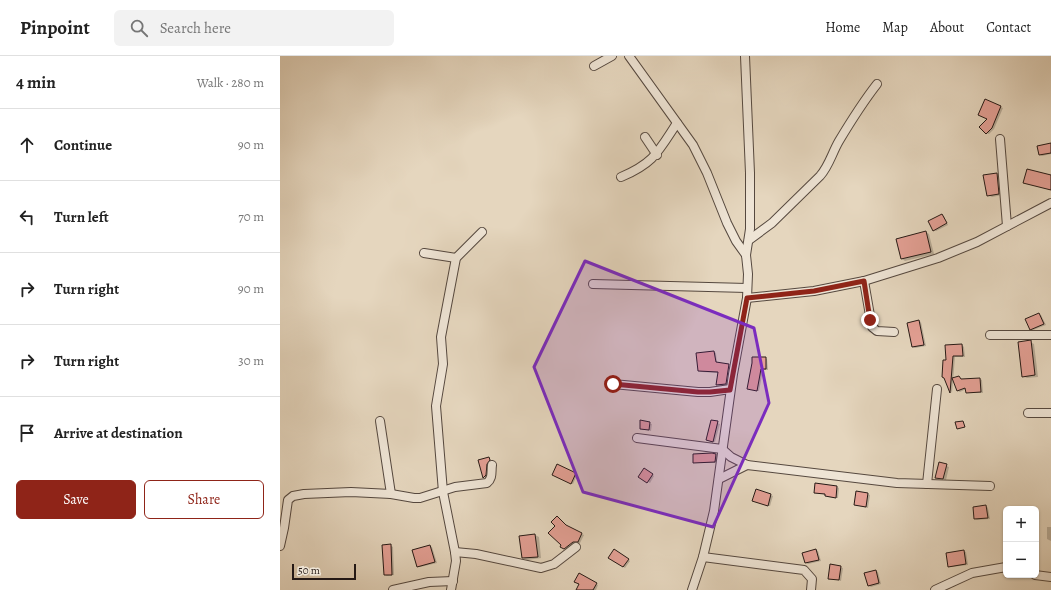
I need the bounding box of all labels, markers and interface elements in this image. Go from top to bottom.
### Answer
search box [114,10,394,46]
text: Pinpoint [20,15,90,41]
icon: search [128,17,150,39]
text: Search here [160,18,231,38]
text: Home [825,18,860,37]
text: Map [882,18,908,37]
text: About [930,18,964,37]
text: Contact [986,18,1031,37]
text: 4 min [16,71,56,94]
text: Walk · 280 m [197,74,264,91]
icon: ahead [16,134,38,156]
text: Continue [54,135,112,155]
text: 90 m [238,136,264,153]
icon: left [16,206,38,228]
text: Turn left [54,207,109,227]
text: 70 m [238,208,264,225]
icon: right [16,278,38,300]
text: Turn right [54,279,119,299]
text: 90 m [238,280,264,297]
route end [861,311,879,329]
icon: right [16,350,38,372]
text: Turn right [54,351,119,371]
text: 30 m [238,352,264,369]
route start [604,375,622,393]
icon: arrive [16,422,38,444]
text: Arrive at destination [54,423,183,443]
button: Save [16,480,136,519]
button: Share [144,480,264,519]
map controls [1003,506,1039,578]
button: + [1003,506,1039,542]
button: − [1003,542,1039,578]
scale bar [292,562,356,581]
text: 50 m [298,563,320,578]

